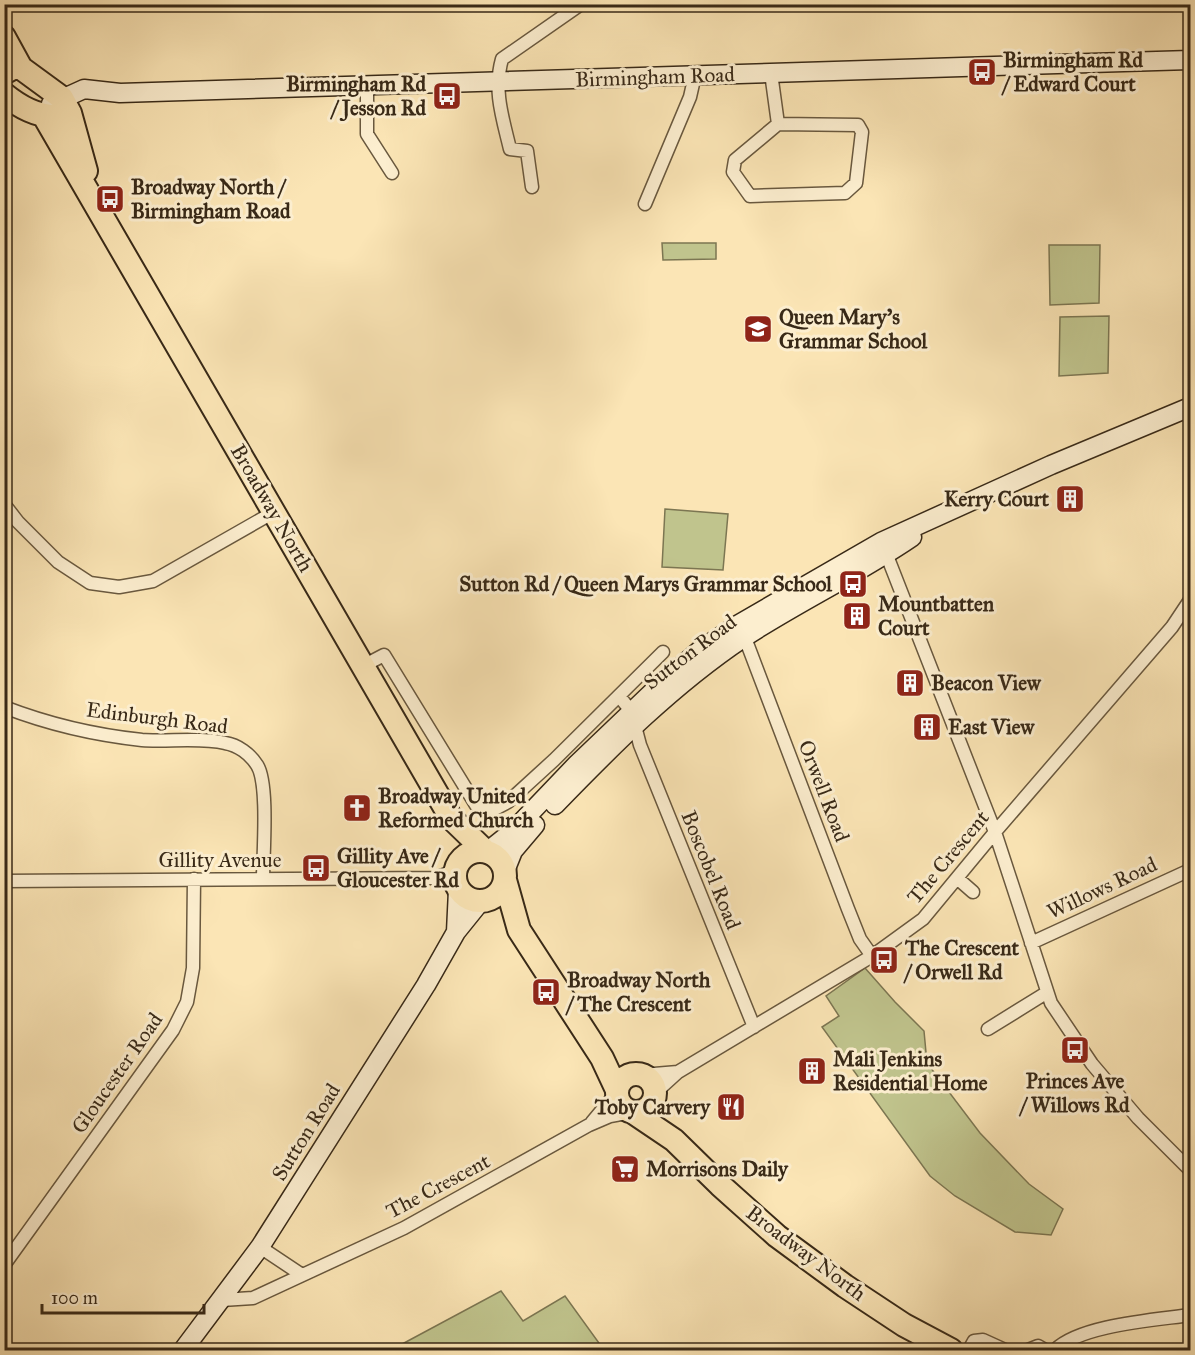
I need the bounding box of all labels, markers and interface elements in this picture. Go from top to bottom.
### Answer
place label: Birmingham Rd / Edward Court [1001,47,1143,97]
bus stop icon: Birmingham Rd / Edward Court [966,56,998,88]
street label: Birmingham Road [575,61,736,93]
place label: Birmingham Rd / Jesson Rd [286,71,426,122]
bus stop icon: Birmingham Rd / Jesson Rd [431,80,463,112]
place label: Broadway North / Birmingham Road [131,174,291,224]
bus stop icon: Broadway North / Birmingham Road [94,183,126,215]
place label: Queen Mary's Grammar School [779,304,929,354]
school or university icon: Queen Mary's Grammar School [742,313,774,345]
street label: Broadway North [225,439,319,577]
building icon: Kerry Court [1054,483,1086,515]
place label: Kerry Court [944,486,1050,512]
bus stop icon: Sutton Rd / Queen Marys Grammar School [837,568,869,600]
place label: Sutton Rd / Queen Marys Grammar School [459,571,833,597]
place label: Mountbatten Court [878,591,995,641]
building icon: Mountbatten Court [841,600,873,632]
street label: Sutton Road [638,608,742,695]
building icon: Beacon View [894,667,926,699]
place label: Beacon View [931,670,1042,696]
street label: Edinburgh Road [85,696,230,740]
building icon: East View [911,711,943,743]
place label: East View [948,714,1036,740]
street label: Orwell Road [793,736,855,846]
place label: Broadway United Reformed Church [378,783,534,833]
church icon: Broadway United Reformed Church [341,792,373,824]
street label: The Crescent [901,805,995,909]
street label: Boscobel Road [675,807,747,934]
place label: Gillity Ave / Gloucester Rd [337,843,459,893]
street label: Gillity Avenue [158,847,282,873]
street label: Willows Road [1043,851,1162,925]
bus stop icon: Gillity Ave / Gloucester Rd [300,852,332,884]
place label: The Crescent / Orwell Rd [903,935,1020,985]
bus stop icon: The Crescent / Orwell Rd [868,944,900,976]
place label: Broadway North / The Crescent [565,967,711,1017]
bus stop icon: Broadway North / The Crescent [530,976,562,1008]
street label: Gloucester Road [66,1007,168,1138]
bus stop icon: Princes Ave / Willows Rd [1059,1034,1091,1066]
place label: Mali Jenkins Residential Home [833,1046,988,1096]
building icon: Mali Jenkins Residential Home [796,1055,828,1087]
place label: Princes Ave / Willows Rd [1019,1068,1130,1118]
street label: Sutton Road [266,1078,346,1185]
restaurant icon: Toby Carvery [715,1091,747,1123]
place label: Toby Carvery [594,1094,711,1120]
street label: The Crescent [382,1147,495,1224]
supermarket icon: Morrisons Daily [609,1153,641,1185]
place label: Morrisons Daily [646,1156,789,1182]
street label: Broadway North [741,1199,871,1307]
scale bar [42,1277,204,1315]
text: 100 m [51,1287,98,1309]

